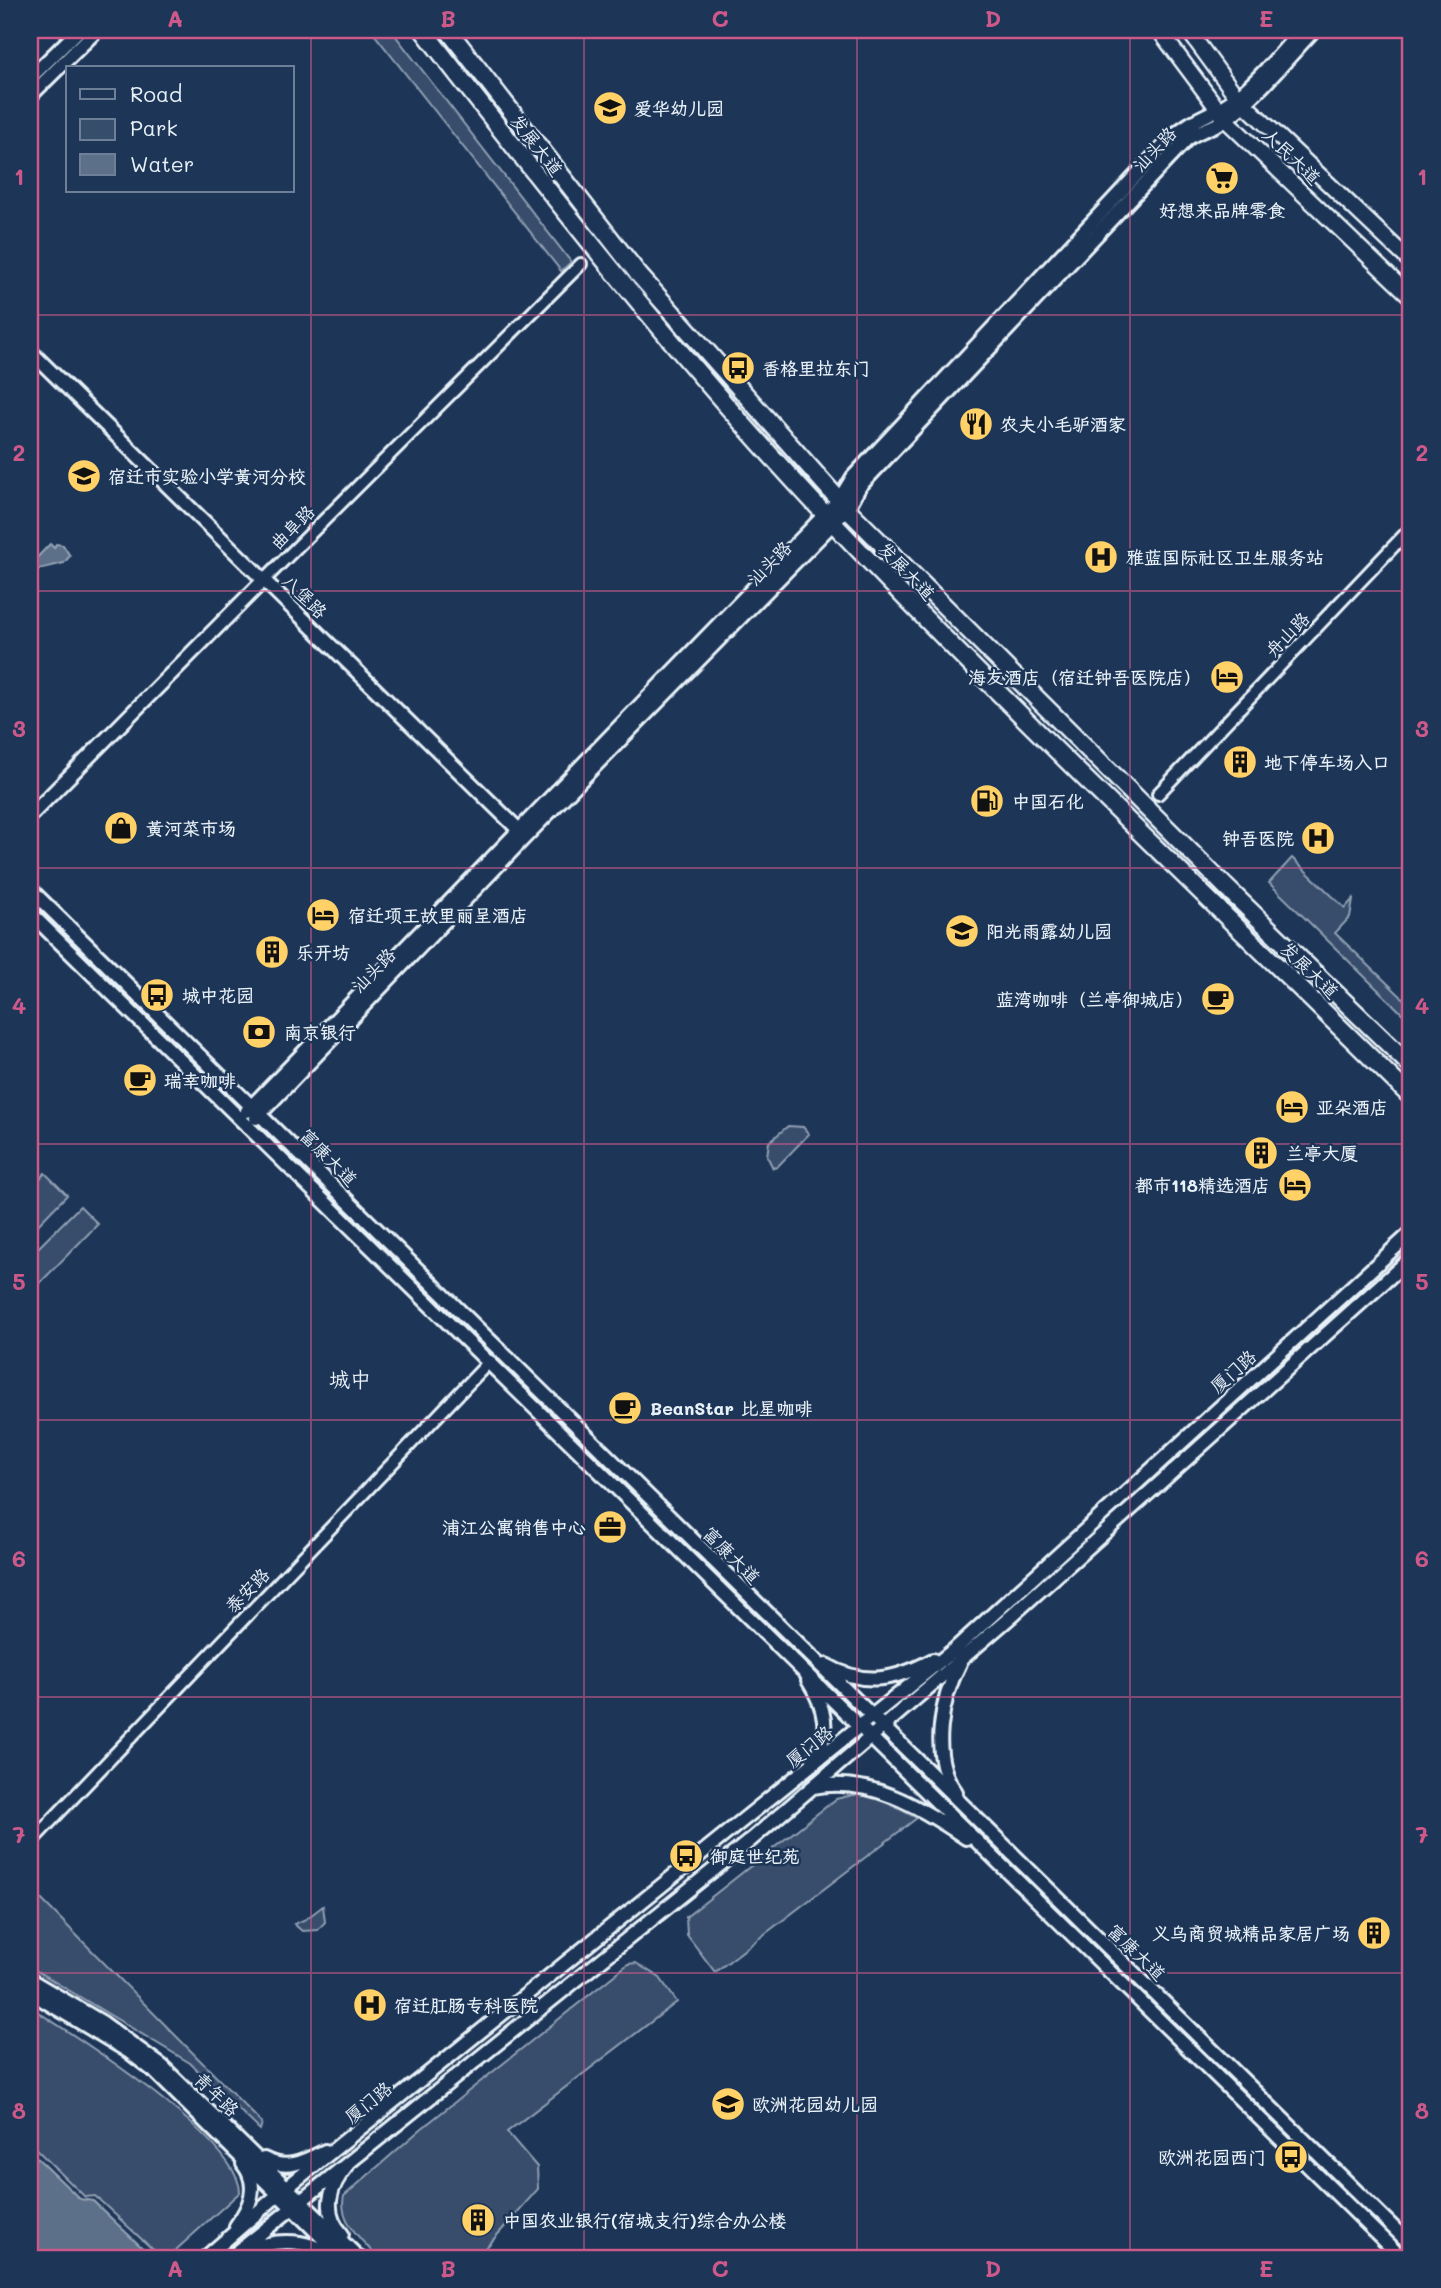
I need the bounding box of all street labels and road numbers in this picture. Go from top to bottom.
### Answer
street label: 发展大道 [505,109,569,181]
street label: 汕头路 [1127,121,1181,177]
street label: 人民大道 [1258,122,1326,190]
street label: 曲阜路 [264,499,320,555]
street label: 汕头路 [742,535,796,591]
street label: 发展大道 [873,537,941,605]
street label: 八堡路 [277,569,333,623]
street label: 舟山路 [1260,606,1314,662]
street label: 发展大道 [1276,936,1344,1004]
street label: 汕头路 [346,942,400,998]
street label: 富康大道 [295,1123,363,1191]
street label: 厦门路 [1205,1344,1261,1398]
street label: 富康大道 [698,1521,766,1589]
street label: 泰安路 [220,1562,274,1618]
street label: 厦门路 [780,1720,838,1772]
street label: 富康大道 [1103,1918,1171,1986]
street label: 青年路 [189,2067,245,2121]
street label: 厦门路 [339,2076,397,2128]

